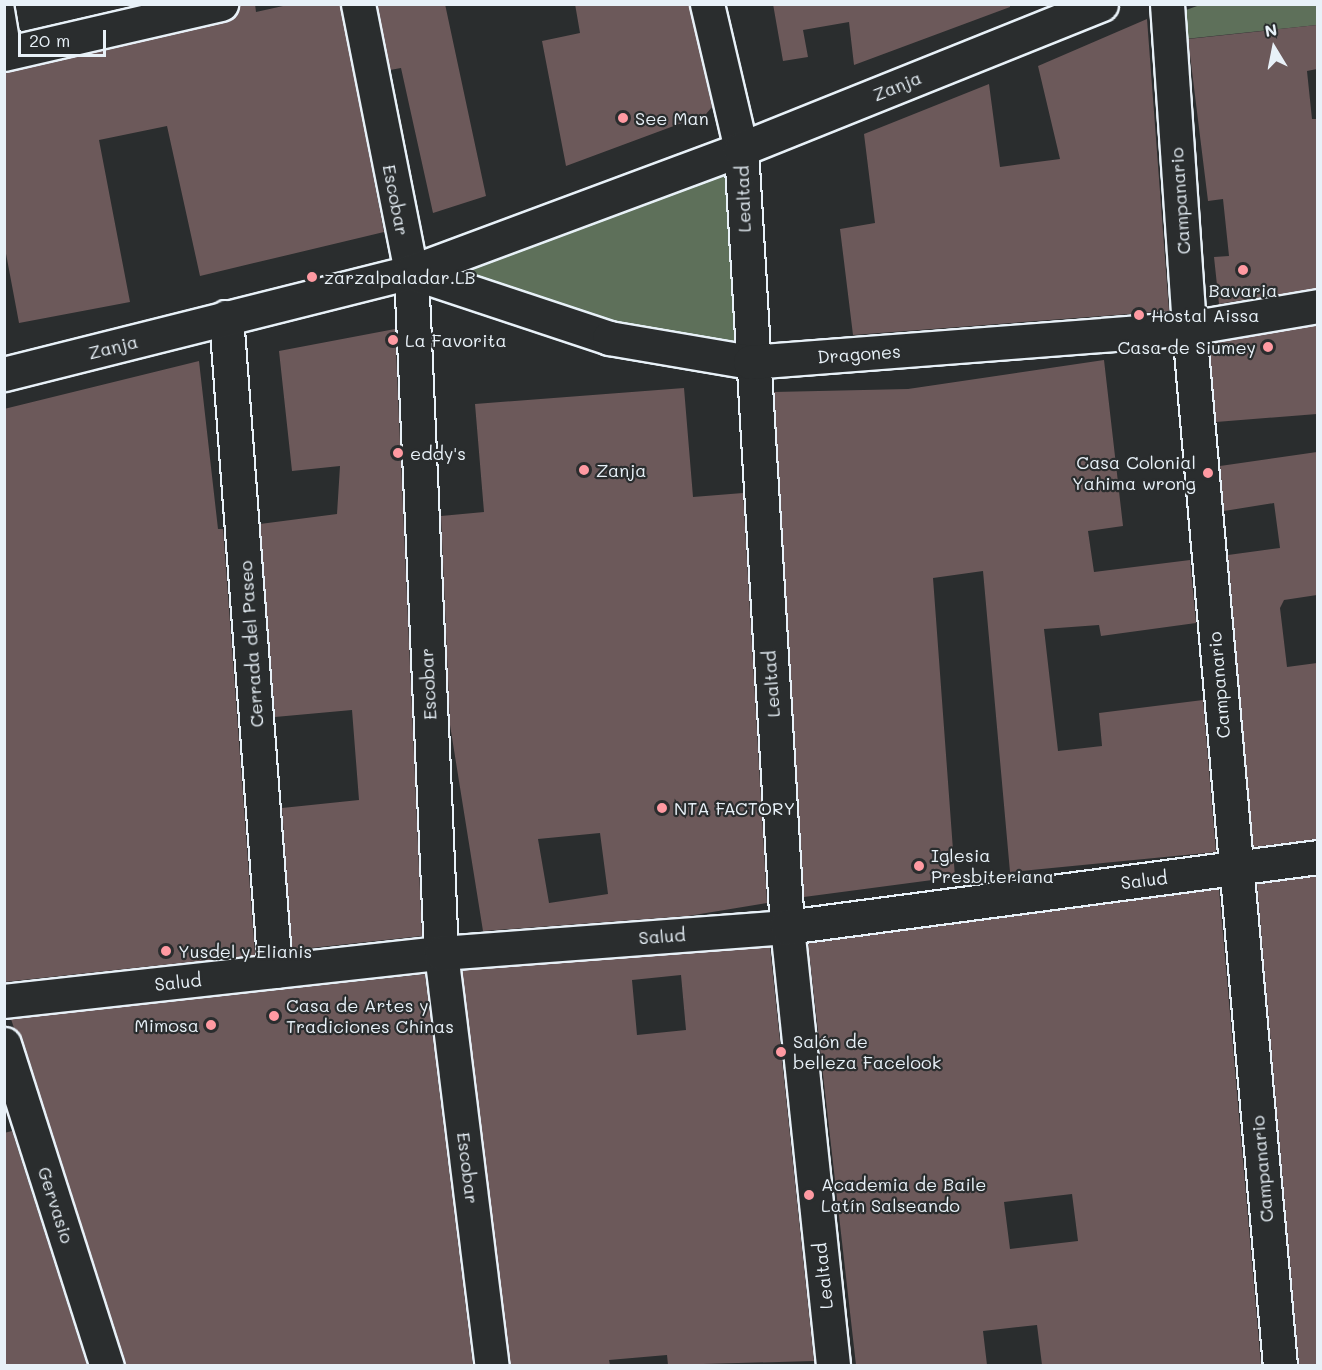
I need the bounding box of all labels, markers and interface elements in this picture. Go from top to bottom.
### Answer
scale bar [21,18,110,56]
north arrow [1244,18,1304,78]
text: N [1263,18,1279,41]
text: 20 m [29,28,70,52]
street label: Zanja [870,67,924,105]
place label: See Man [635,107,709,129]
marker: See Man [616,111,630,125]
street label: Campanario [1165,147,1195,255]
street label: Escobar [379,163,413,237]
street label: Lealtad [731,165,755,233]
marker: Bavaria [1236,263,1250,277]
place label: zarzalpaladar.LB [324,266,476,288]
marker: zarzalpaladar.LB [305,270,319,284]
place label: Bavaria [1209,279,1277,301]
place label: Hostal Aissa [1151,304,1259,326]
marker: Hostal Aissa [1132,308,1146,322]
place label: La Favorita [405,329,507,351]
street label: Zanja [86,330,140,364]
marker: La Favorita [386,333,400,347]
place label: Casa de Siumey [1118,336,1256,358]
street label: Dragones [817,340,901,368]
marker: Casa de Siumey [1261,340,1275,354]
place label: eddy's [410,442,466,464]
marker: eddy's [391,446,405,460]
place label: Casa Colonial Yahima wrong [1072,452,1196,494]
place label: Zanja [596,459,647,481]
marker: Zanja [577,463,591,477]
marker: Casa Colonial Yahima wrong [1201,466,1215,480]
street label: Cerrada del Paseo [234,560,268,728]
street label: Campanario [1204,631,1234,739]
street label: Escobar [415,647,441,721]
street label: Lealtad [758,650,784,718]
place label: NTA FACTORY [674,797,795,819]
marker: NTA FACTORY [655,801,669,815]
place label: Iglesia Presbiteriana [931,845,1054,888]
marker: Iglesia Presbiteriana [912,859,926,873]
street label: Salud [1119,866,1169,894]
street label: Salud [638,924,686,948]
place label: Yusdel y Elianis [178,940,312,962]
marker: Yusdel y Elianis [159,944,173,958]
street label: Salud [153,969,203,995]
place label: Casa de Artes y Tradiciones Chinas [286,995,454,1038]
marker: Casa de Artes y Tradiciones Chinas [267,1009,281,1023]
place label: Mimosa [134,1014,199,1036]
marker: Mimosa [204,1018,218,1032]
place label: Salón de belleza Facelook [793,1031,941,1074]
marker: Salón de belleza Facelook [774,1045,788,1059]
street label: Campanario [1247,1115,1277,1223]
street label: Escobar [453,1131,483,1205]
street label: Gervasio [33,1164,79,1246]
place label: Academia de Baile Latín Salseando [821,1174,987,1216]
marker: Academia de Baile Latín Salseando [802,1188,816,1202]
street label: Lealtad [809,1242,837,1310]

